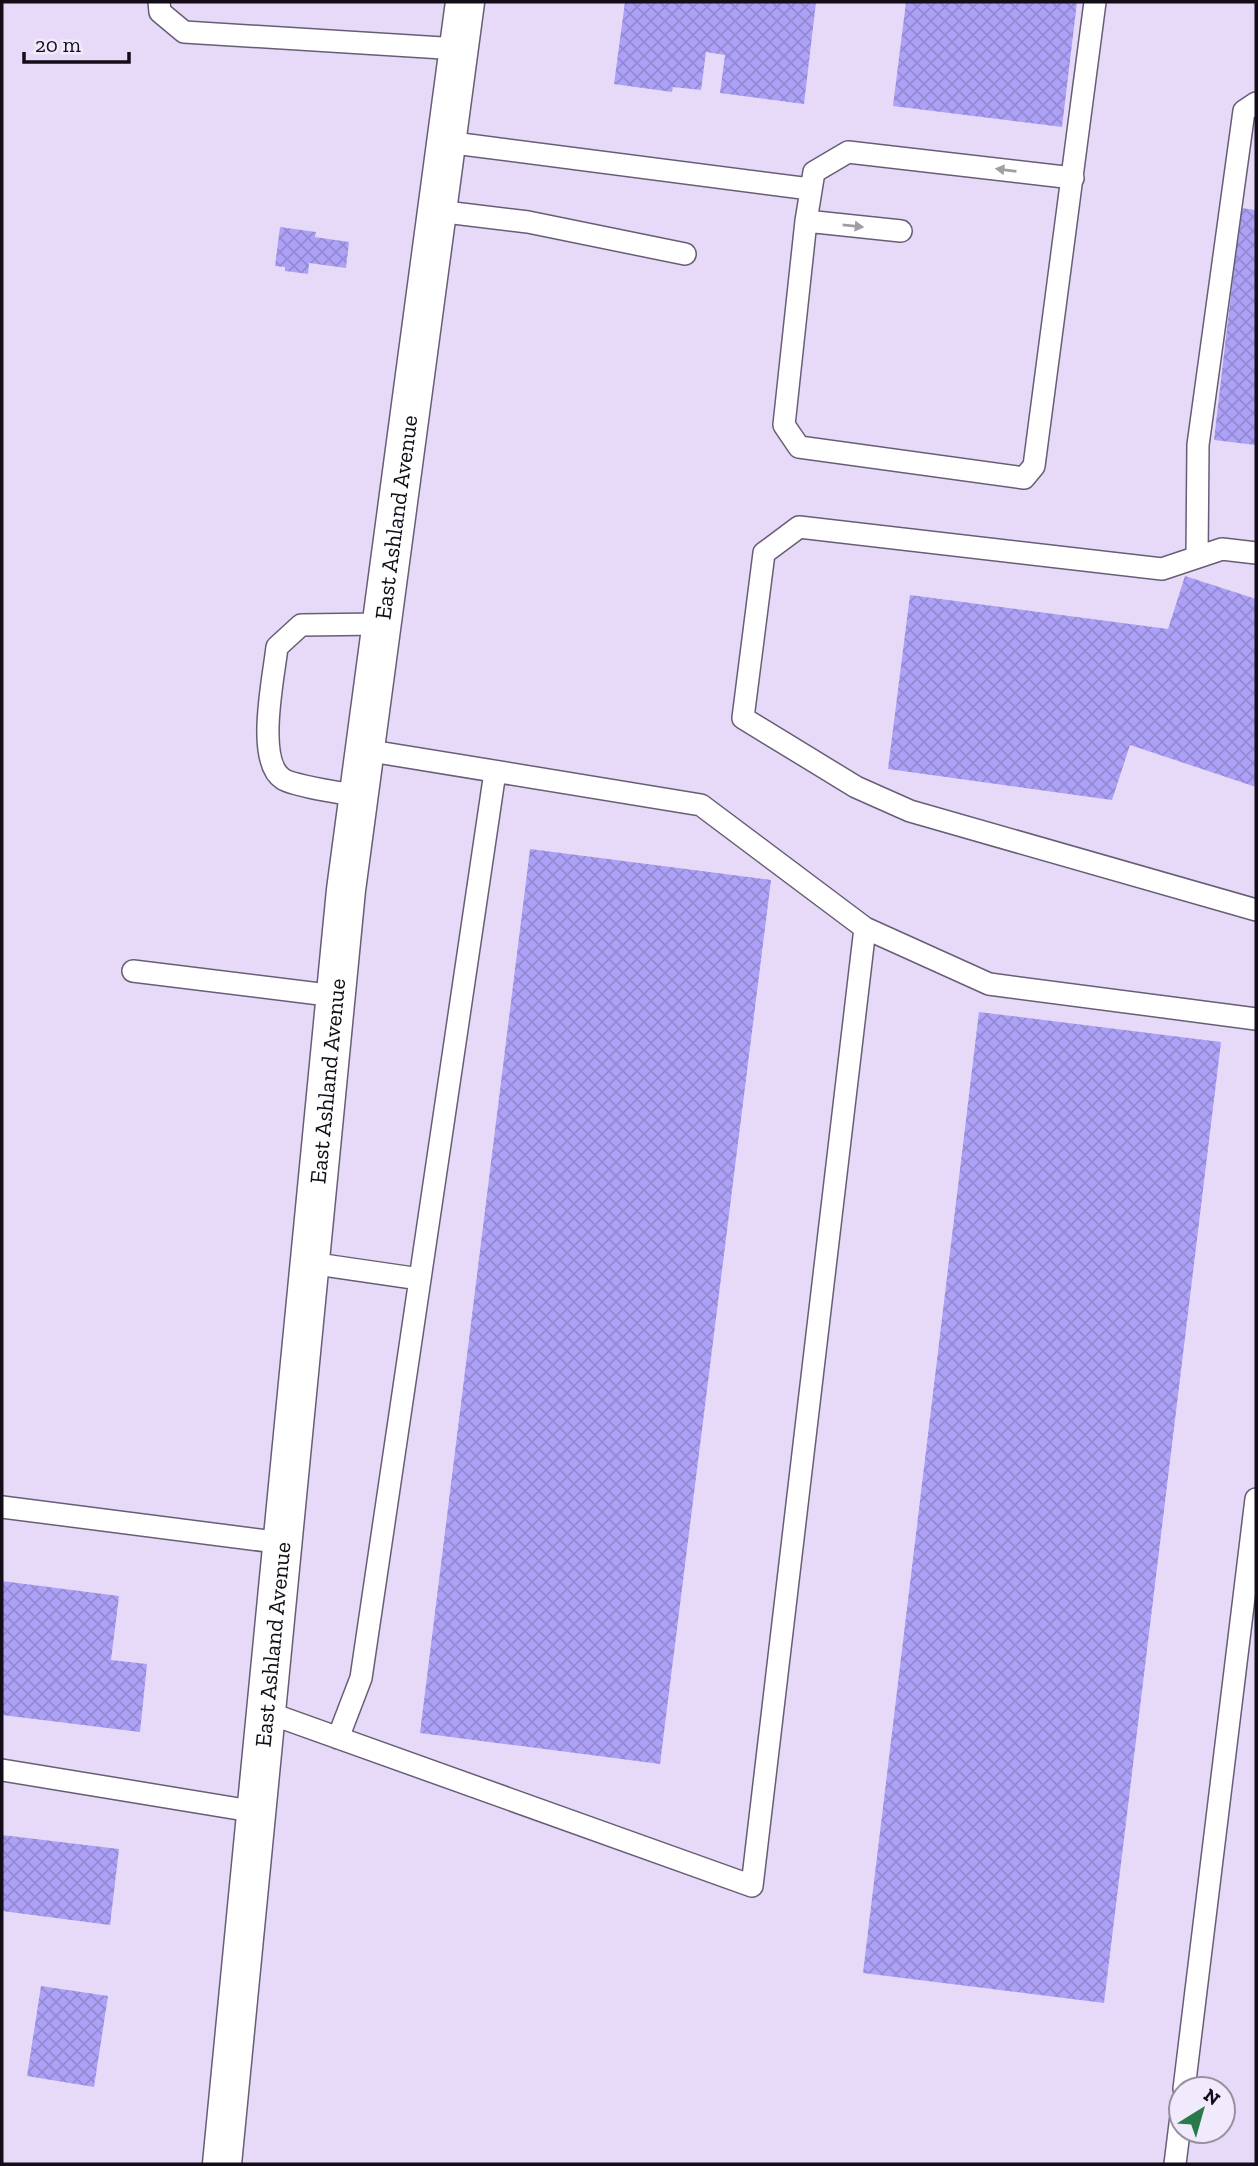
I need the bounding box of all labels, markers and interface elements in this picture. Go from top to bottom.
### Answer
scale bar [24,21,130,65]
text: 20 m [35,32,81,57]
one-way arrow [994,165,1016,176]
one-way arrow [842,221,864,232]
street label: East Ashland Avenue [368,413,424,621]
street label: East Ashland Avenue [303,977,351,1185]
street label: East Ashland Avenue [249,1540,296,1748]
north arrow [1167,2075,1237,2145]
text: N [1199,2083,1225,2110]

